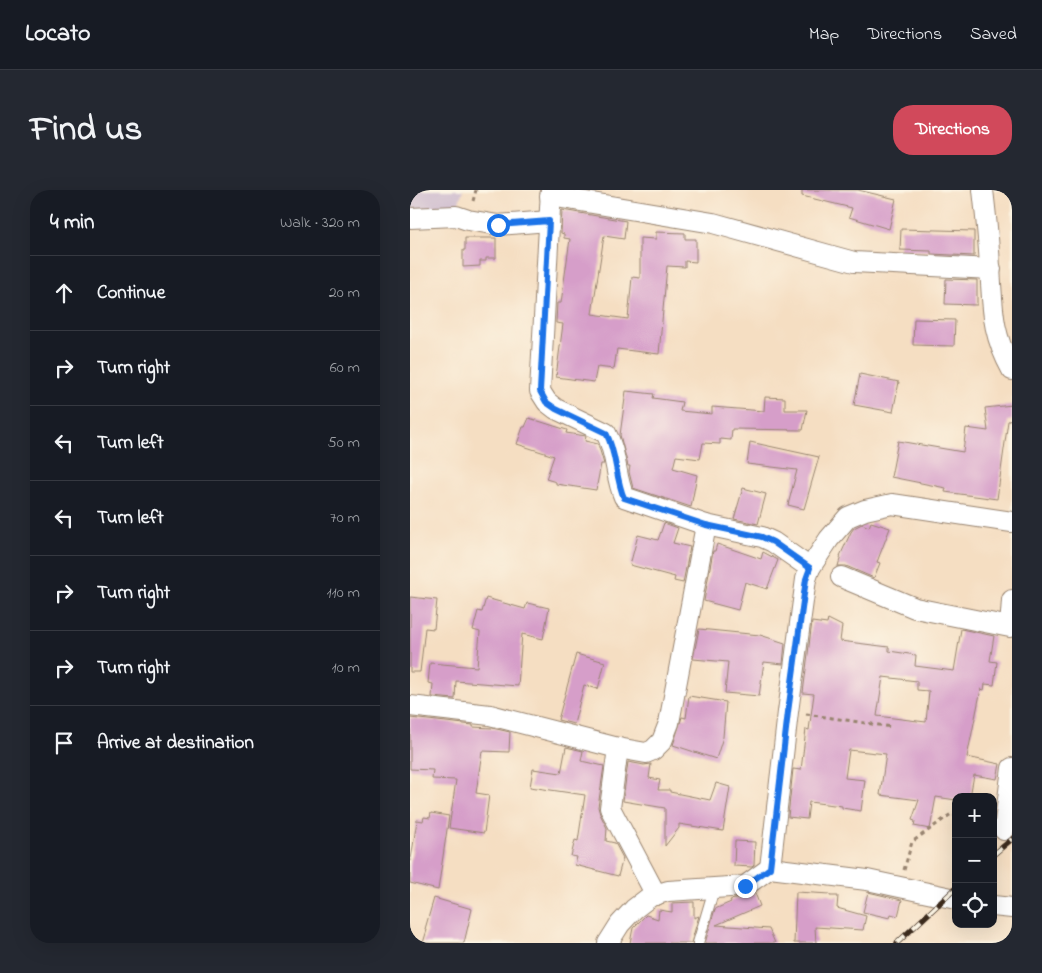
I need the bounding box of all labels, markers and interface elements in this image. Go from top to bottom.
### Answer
text: Locato [25,17,91,52]
text: Map [809,22,839,48]
text: Directions [867,22,942,48]
text: Saved [970,22,1017,48]
text: Find us [30,105,142,156]
button: Directions [893,105,1012,155]
text: 4 min [50,208,94,238]
text: Walk · 320 m [280,211,360,235]
route start [487,214,510,237]
icon: ahead [50,279,78,307]
text: Continue [97,280,165,307]
text: 20 m [329,281,360,305]
icon: right [50,354,78,382]
text: Turn right [97,355,170,382]
text: 60 m [330,356,360,380]
icon: left [50,429,78,457]
text: Turn left [97,430,164,457]
text: 50 m [328,431,360,455]
icon: left [50,504,78,532]
text: Turn left [97,505,164,532]
text: 70 m [330,506,360,530]
icon: right [50,579,78,607]
text: Turn right [97,580,170,607]
text: 110 m [326,581,360,605]
icon: right [50,654,78,682]
text: Turn right [97,655,170,682]
text: 10 m [332,656,360,680]
icon: arrive [50,729,78,757]
text: Arrive at destination [97,730,254,757]
map controls [952,793,997,928]
button: + [952,793,997,838]
button: − [952,838,997,883]
route end [734,875,757,898]
button: locate [952,883,997,928]

